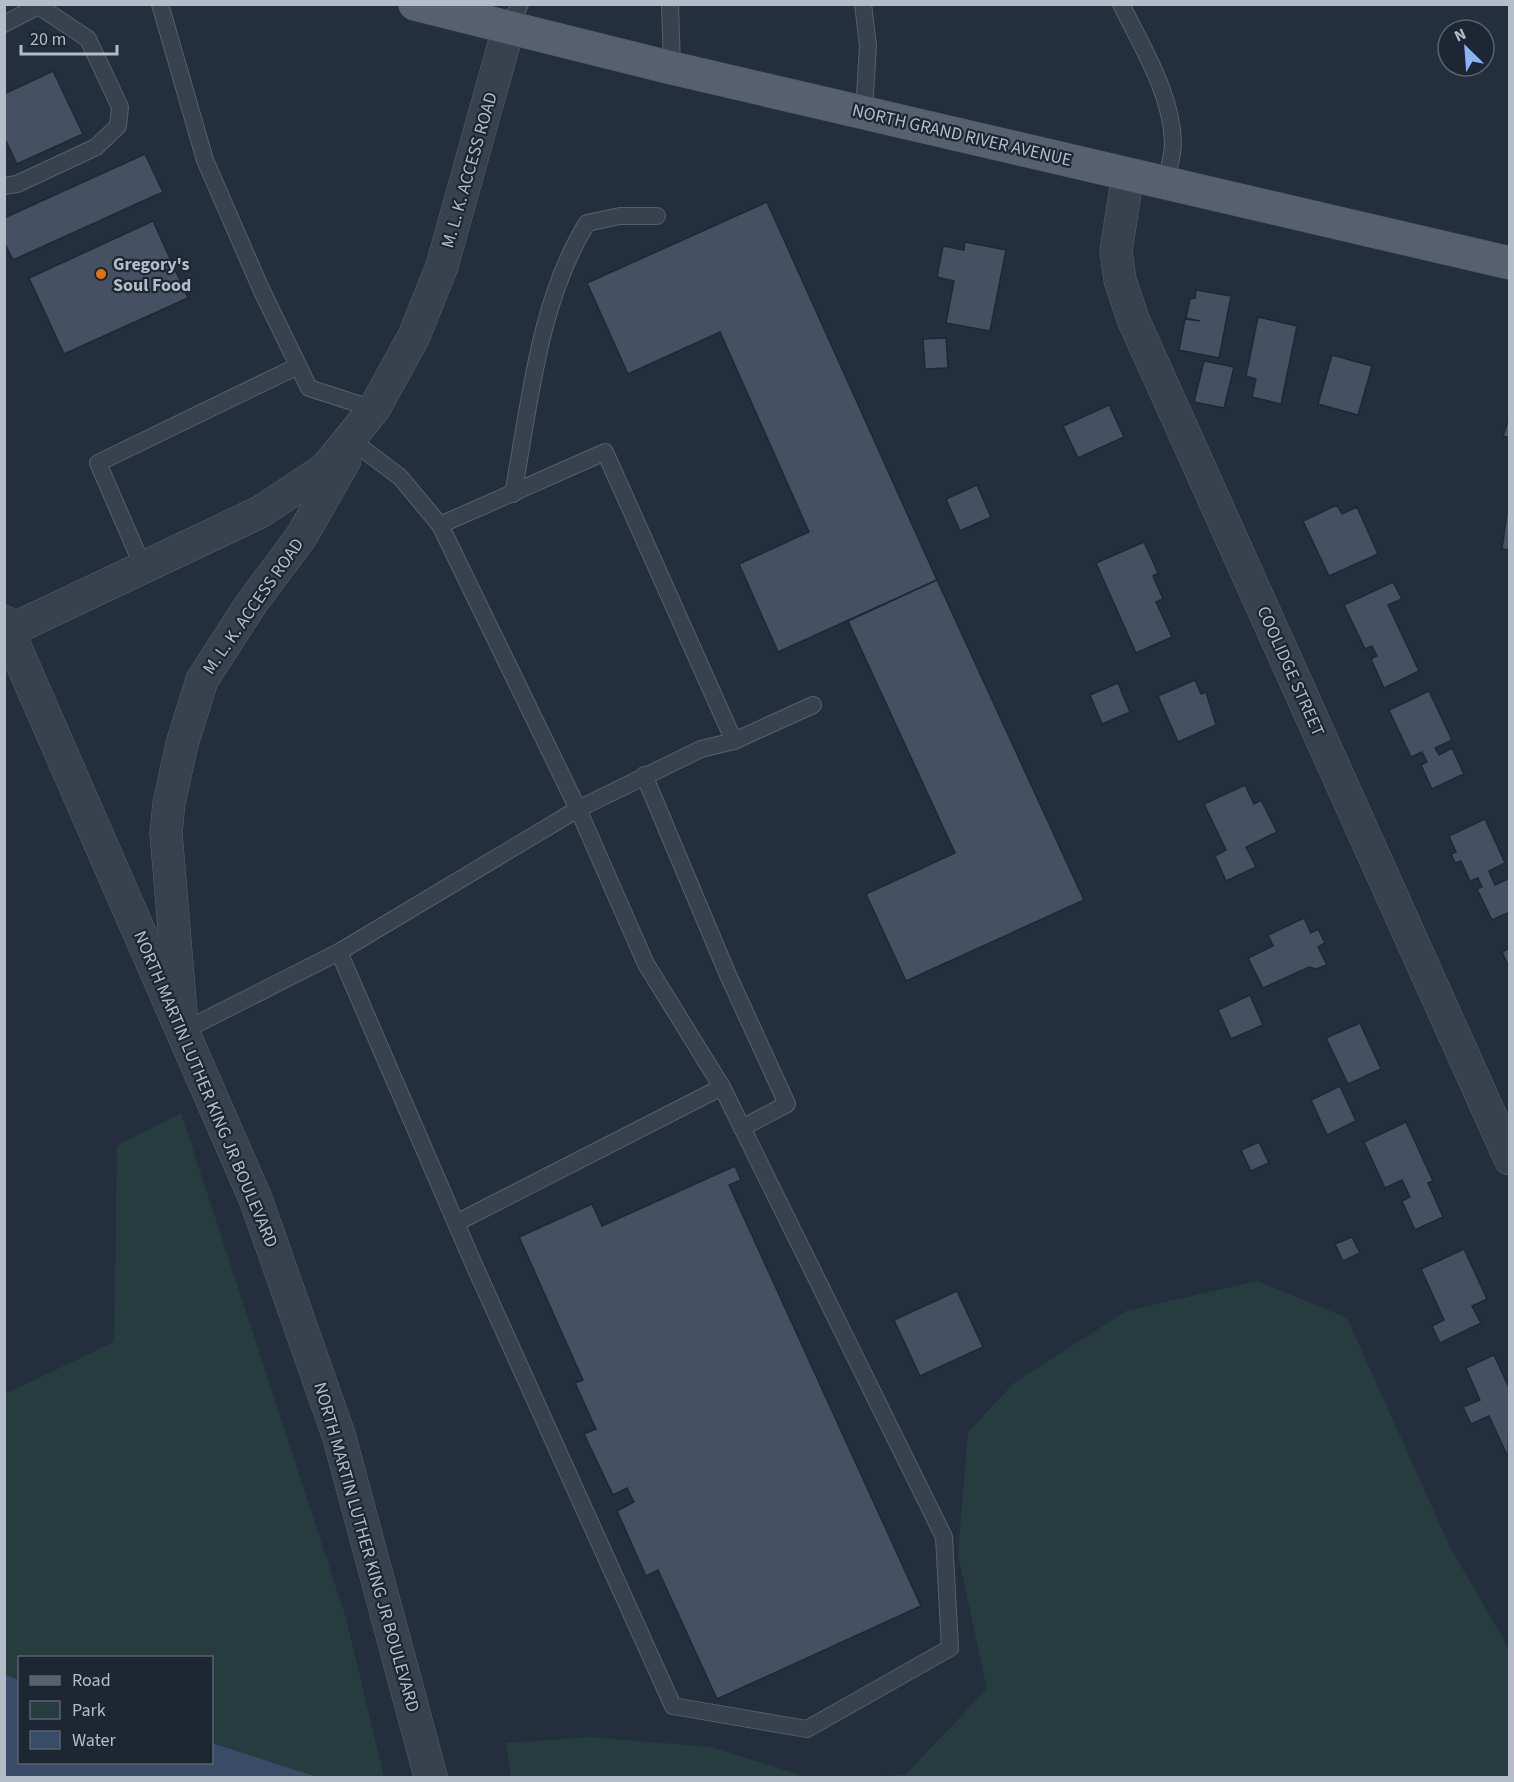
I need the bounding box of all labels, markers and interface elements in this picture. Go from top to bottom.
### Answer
scale bar [21,18,117,56]
north arrow [1436,18,1496,78]
text: N [1451,23,1470,48]
text: 20 m [30,27,66,52]
street label: M. L. K. ACCESS ROAD [435,89,504,251]
street label: NORTH GRAND RIVER AVENUE [850,98,1074,173]
place label: Gregory's Soul Food [113,252,191,298]
marker: Gregory's Soul Food [94,267,108,281]
street label: M. L. K. ACCESS ROAD [197,533,310,679]
street label: COOLIDGE STREET [1251,602,1331,741]
street label: NORTH MARTIN LUTHER KING JR BOULEVARD [127,927,284,1252]
street label: NORTH MARTIN LUTHER KING JR BOULEVARD [307,1379,426,1715]
legend [18,1656,213,1764]
text: Road [72,1668,111,1693]
text: Park [72,1698,106,1723]
text: Water [72,1728,116,1753]

